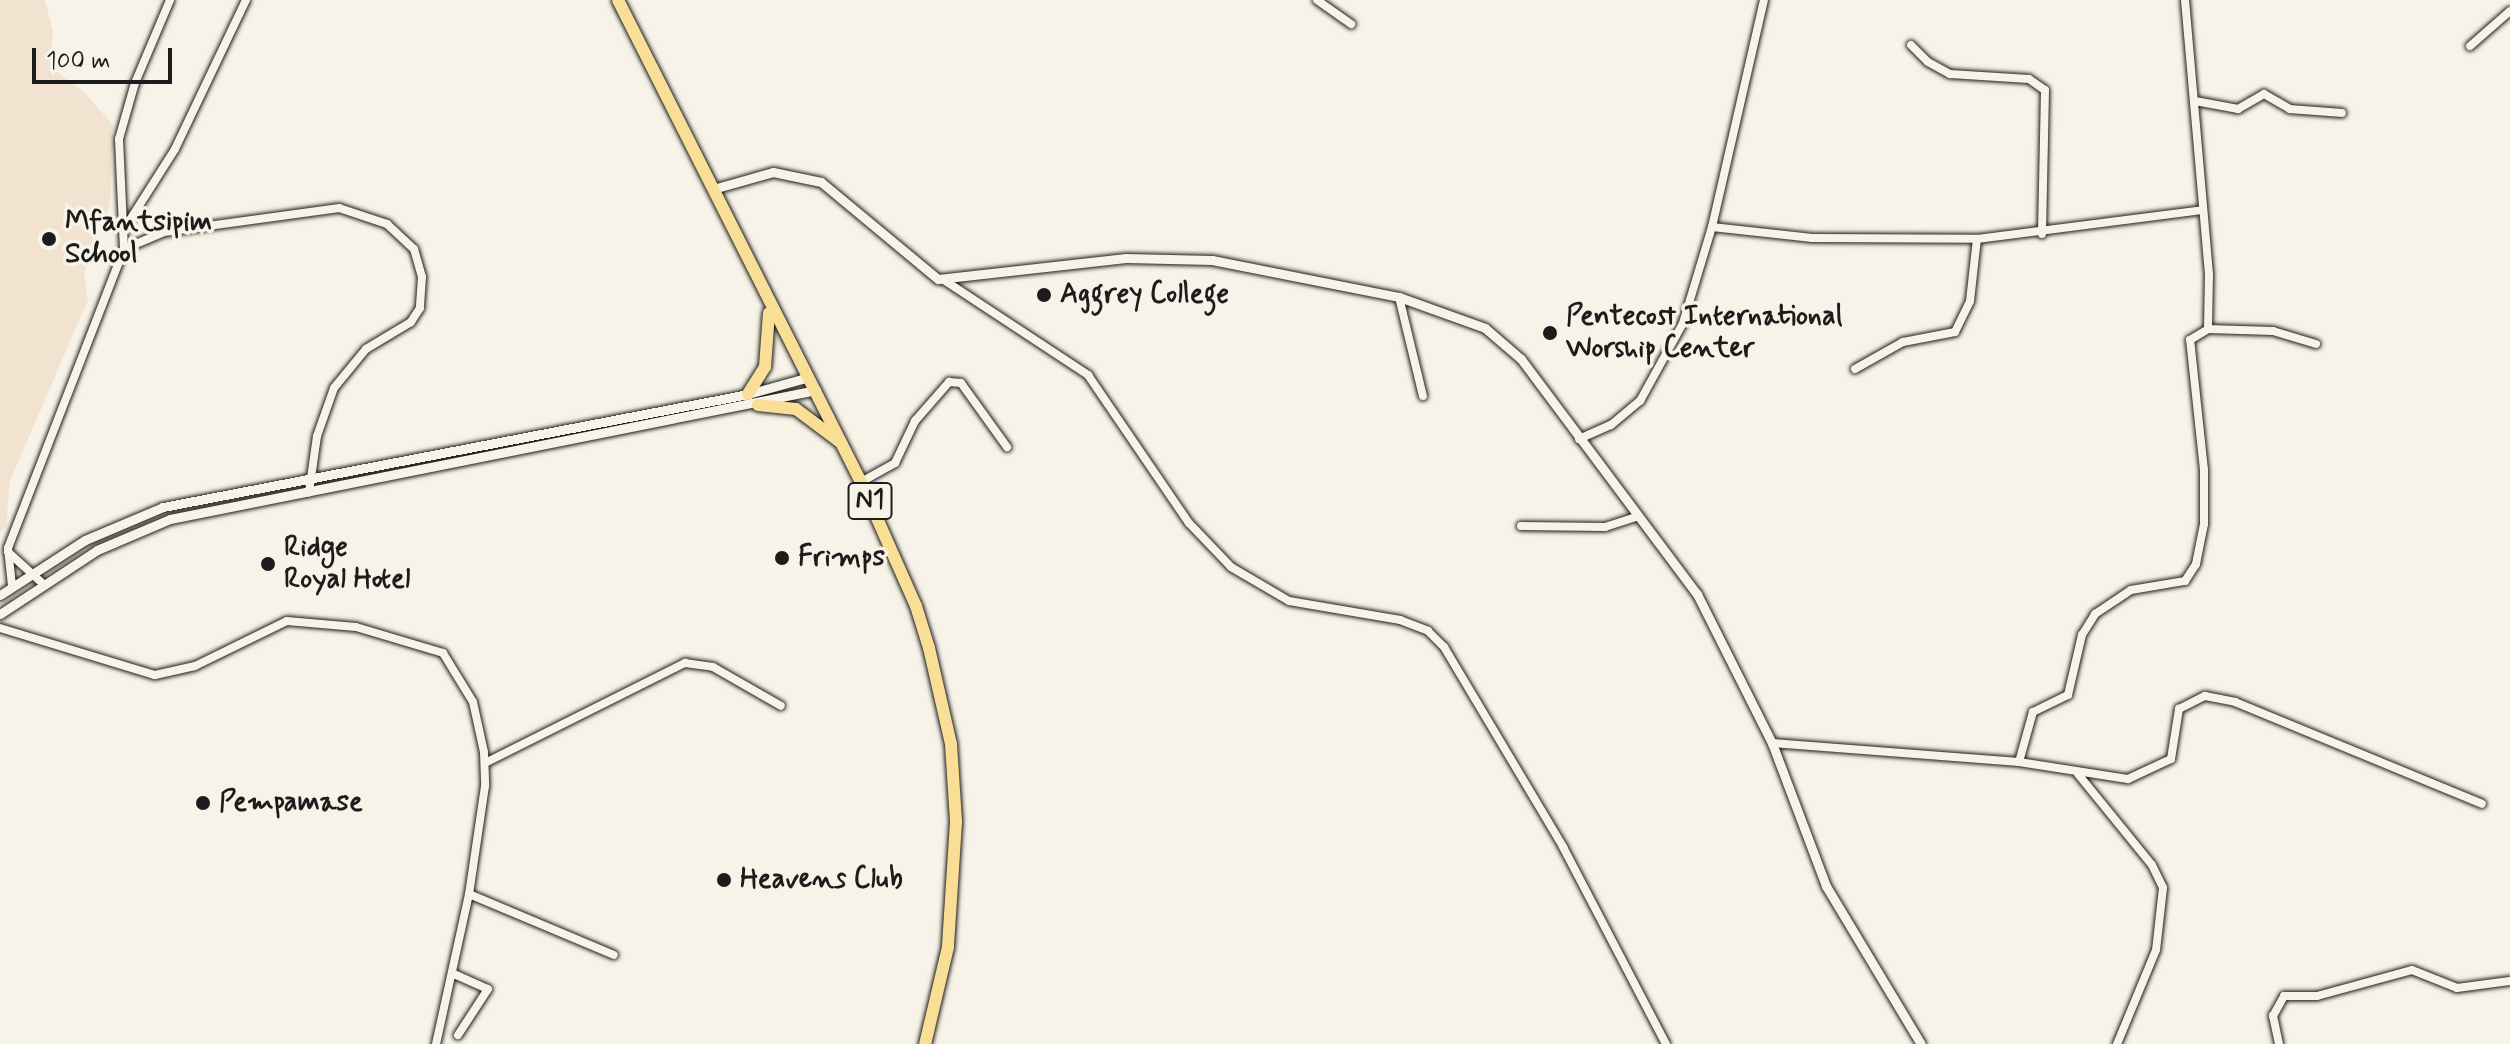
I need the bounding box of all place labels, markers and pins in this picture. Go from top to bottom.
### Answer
place label: Mfantsipim School [65,206,212,272]
marker: Mfantsipim School [40,230,58,248]
place label: Aggrey College [1060,278,1233,312]
marker: Aggrey College [1035,286,1053,304]
place label: Pentecost International Worship Center [1566,300,1842,366]
marker: Pentecost International Worship Center [1541,324,1559,342]
place label: Ridge Royal Hotel [284,531,410,597]
place label: Frimps [798,541,885,575]
marker: Frimps [773,549,791,567]
marker: Ridge Royal Hotel [259,555,277,573]
place label: Pempamase [219,786,363,820]
marker: Pempamase [194,794,212,812]
place label: Heavens Club [740,863,909,897]
marker: Heavens Club [715,871,733,889]

